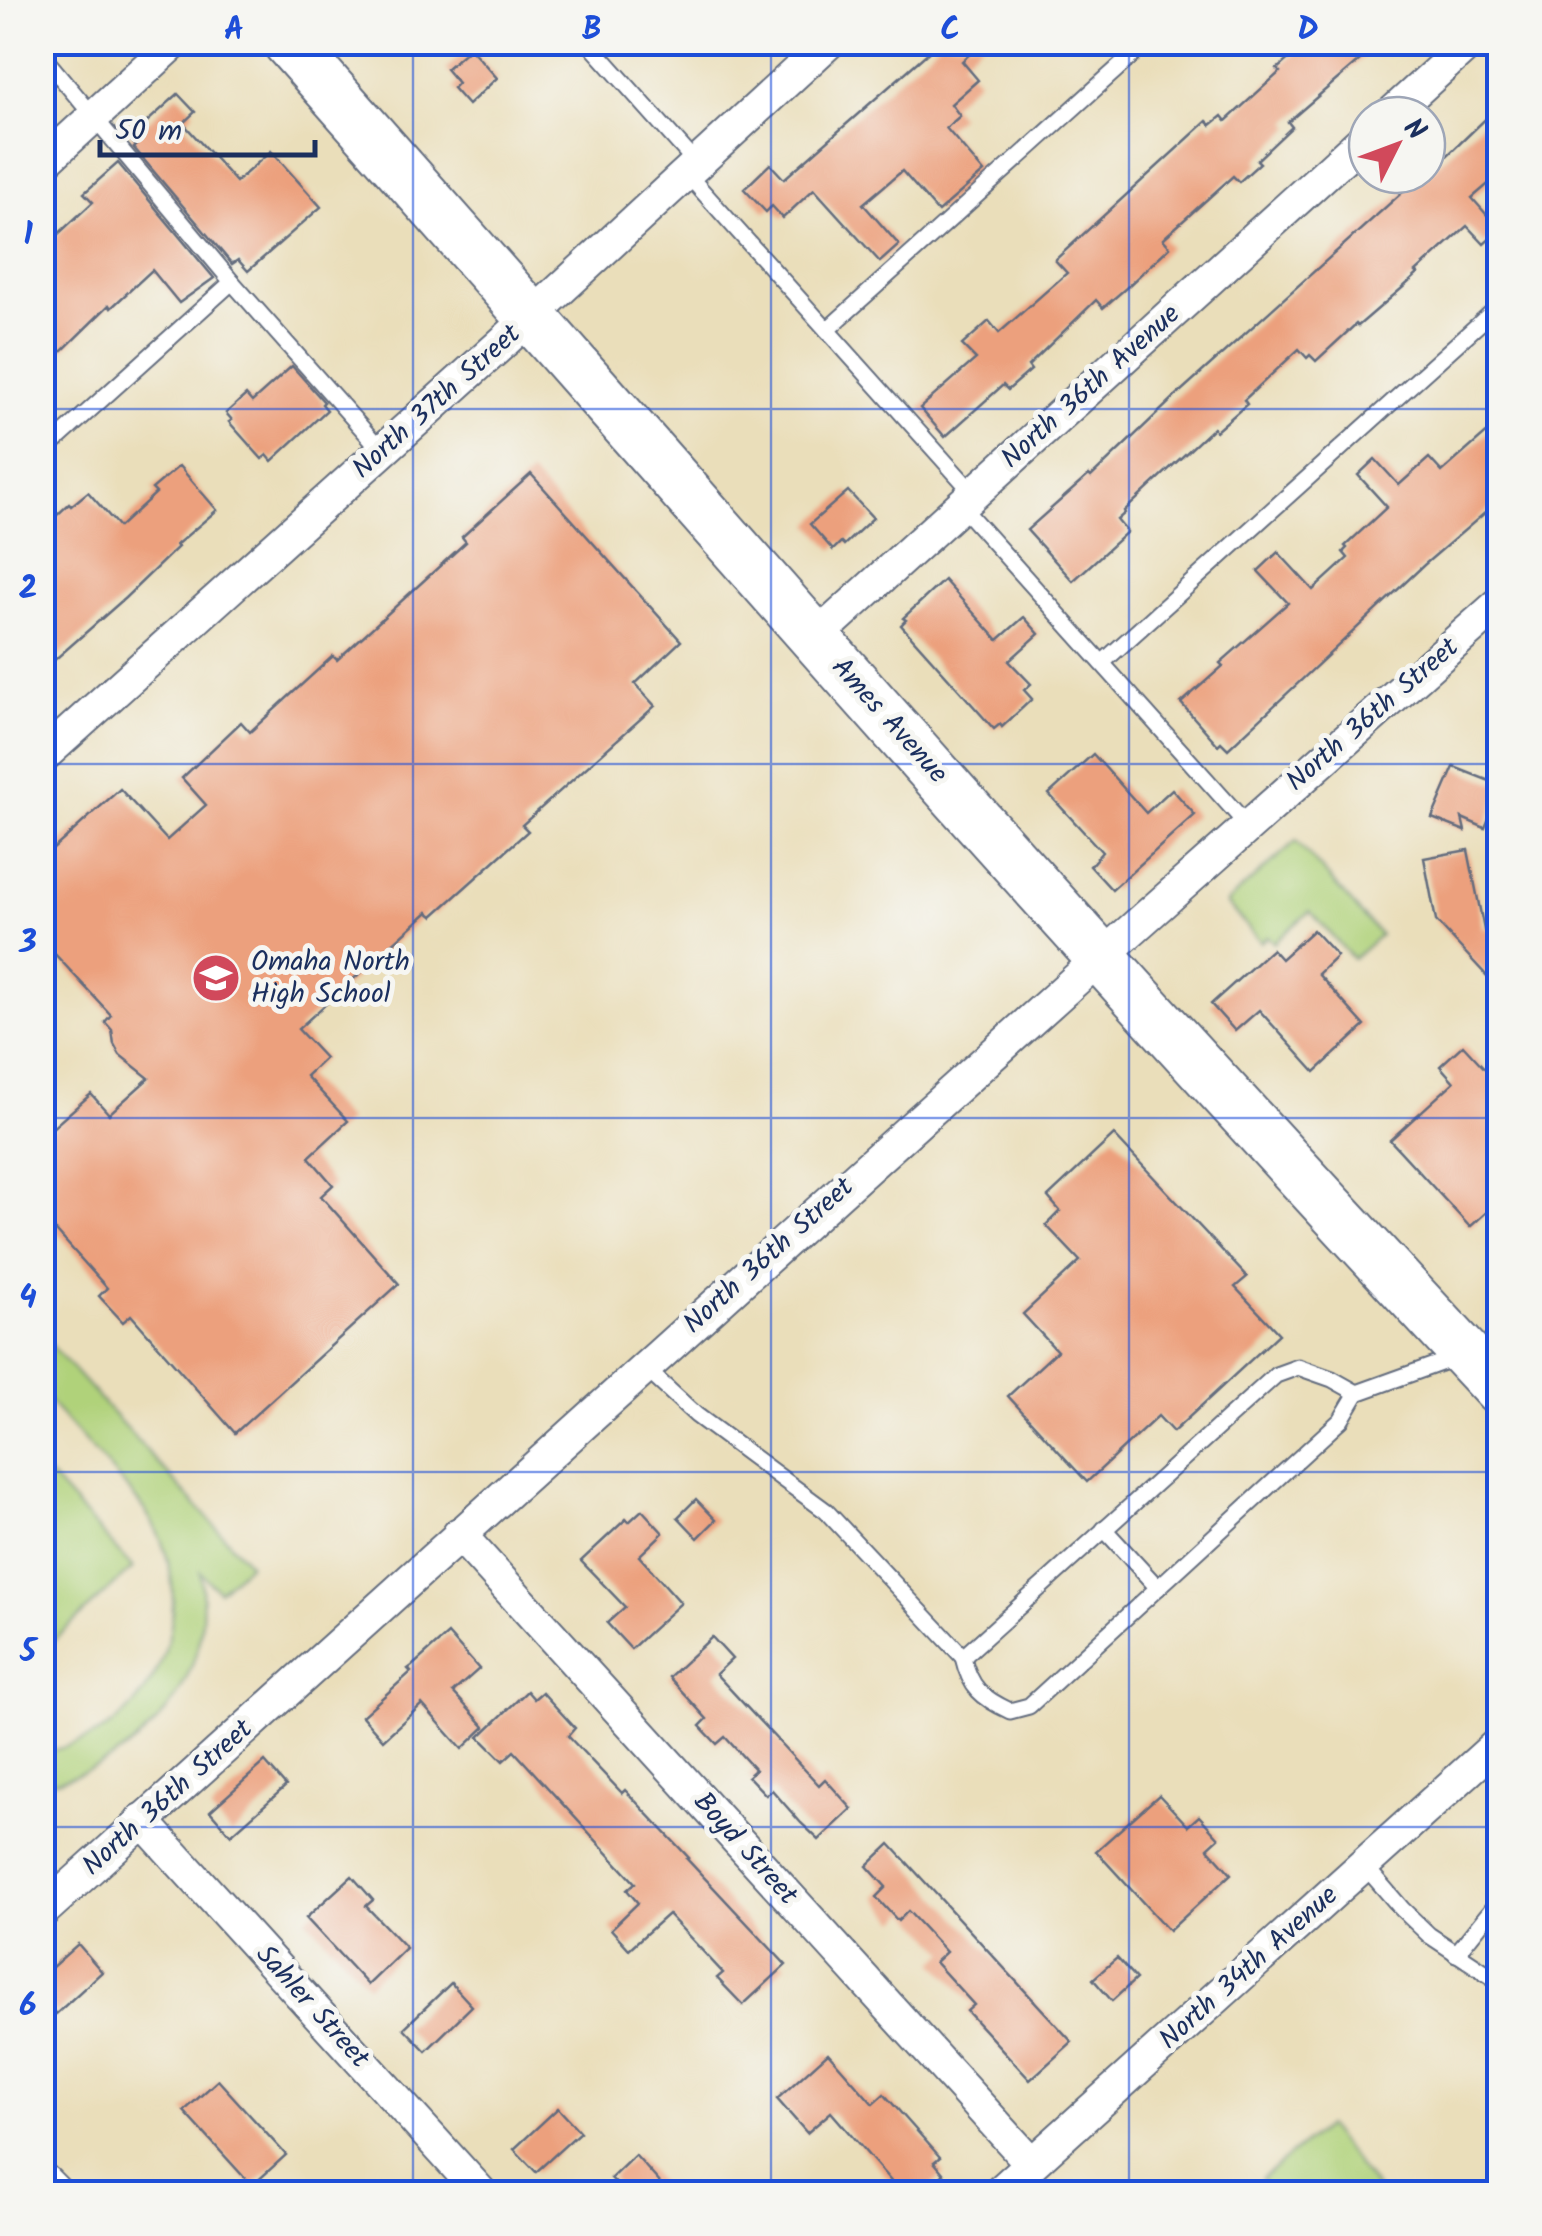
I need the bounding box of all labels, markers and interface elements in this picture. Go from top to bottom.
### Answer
text: A [224,5,244,56]
text: B [582,5,602,56]
text: C [940,5,960,56]
text: D [1297,5,1319,56]
scale bar [100,95,315,157]
north arrow [1347,95,1447,195]
text: 50 m [115,108,182,156]
text: N [1391,108,1437,152]
text: 1 [23,210,33,261]
street label: North 36th Avenue [991,293,1191,480]
street label: North 37th Street [342,313,533,491]
text: 2 [19,564,37,615]
street label: North 36th Street [1276,626,1471,803]
street label: Ames Avenue [820,647,959,795]
text: 3 [18,918,37,969]
place label: Omaha North High School [251,940,410,1017]
school or university icon: Omaha North High School [190,952,242,1004]
street label: North 36th Street [673,1166,866,1346]
text: 4 [19,1273,37,1324]
text: 5 [19,1627,39,1678]
street label: North 36th Street [72,1708,265,1888]
street label: Boyd Street [681,1782,809,1917]
street label: North 34th Avenue [1149,1874,1349,2061]
street label: Sahler Street [244,1935,381,2080]
text: 6 [19,1981,37,2032]

